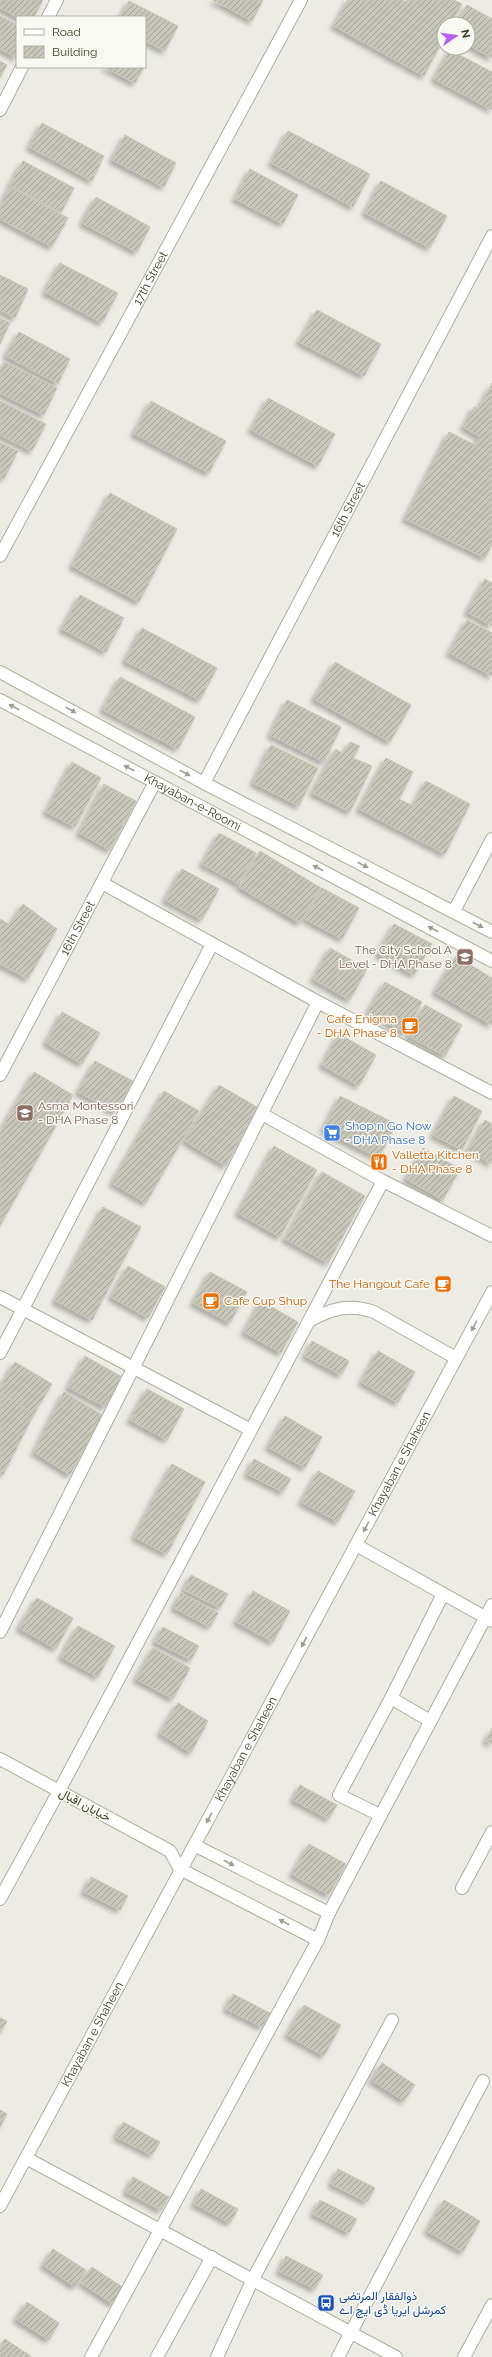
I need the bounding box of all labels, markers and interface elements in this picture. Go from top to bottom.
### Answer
legend [16,16,146,68]
north arrow [436,16,476,56]
text: Road [52,25,81,39]
text: N [458,28,473,39]
text: Building [52,45,98,59]
street label: 17th Street [130,249,171,307]
street label: 16th Street [328,480,368,539]
one-way arrow [8,704,20,711]
one-way arrow [65,707,77,714]
one-way arrow [123,765,135,772]
one-way arrow [180,769,191,776]
street label: Khayaban-e-Roomi [142,771,243,834]
one-way arrow [357,861,369,868]
one-way arrow [312,865,324,872]
street label: 16th Street [57,899,98,958]
one-way arrow [472,921,484,928]
one-way arrow [427,926,439,932]
place label: The City School A Level - DHA Phase 8 [339,943,452,971]
school or university icon: The City School A Level - DHA Phase 8 [455,947,475,967]
place label: Cafe Enigma - DHA Phase 8 [317,1012,397,1040]
cafe icon: Cafe Enigma - DHA Phase 8 [400,1016,420,1036]
place label: Asma Montessori - DHA Phase 8 [38,1099,133,1127]
school or university icon: Asma Montessori - DHA Phase 8 [15,1103,35,1123]
place label: Shop n Go Now - DHA Phase 8 [345,1119,432,1147]
supermarket icon: Shop n Go Now - DHA Phase 8 [322,1123,342,1143]
place label: Valletta Kitchen - DHA Phase 8 [392,1148,479,1176]
restaurant icon: Valletta Kitchen - DHA Phase 8 [369,1152,389,1172]
cafe icon: The Hangout Cafe [433,1274,453,1294]
place label: The Hangout Cafe [329,1277,430,1291]
cafe icon: Cafe Cup Shup [201,1291,221,1311]
place label: Cafe Cup Shup [224,1294,307,1308]
one-way arrow [470,1320,477,1332]
street label: Khayaban e Shaheen [366,1409,433,1519]
one-way arrow [362,1521,369,1533]
one-way arrow [301,1636,307,1647]
street label: Khayaban e Shaheen [212,1694,280,1804]
street label: خیابان اقبال [56,1786,113,1825]
one-way arrow [206,1812,212,1823]
one-way arrow [223,1860,235,1866]
one-way arrow [278,1919,289,1925]
street label: Khayaban e Shaheen [59,1979,126,2089]
place label: ذوالفقار المرتضی کمرشل ایریا ڈی ایچ اے [339,2289,446,2319]
bus stop icon: ذوالفقار المرتضی کمرشل ایریا ڈی ایچ اے [316,2293,336,2313]

